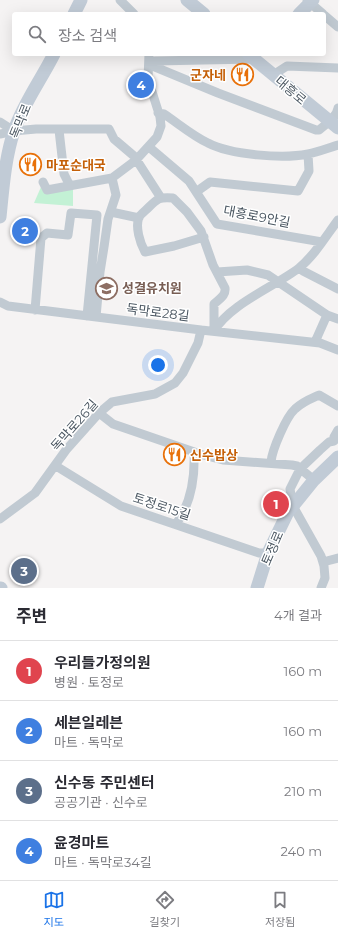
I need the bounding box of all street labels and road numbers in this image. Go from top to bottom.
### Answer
street label: 대흥로 [272,72,310,108]
street label: 독막로 [6,101,34,141]
street label: 대흥로9안길 [222,202,292,230]
street label: 독막로28길 [125,300,191,324]
street label: 독막로26길 [47,396,101,454]
street label: 토정로15길 [131,489,193,523]
street label: 토정로 [258,528,286,568]

